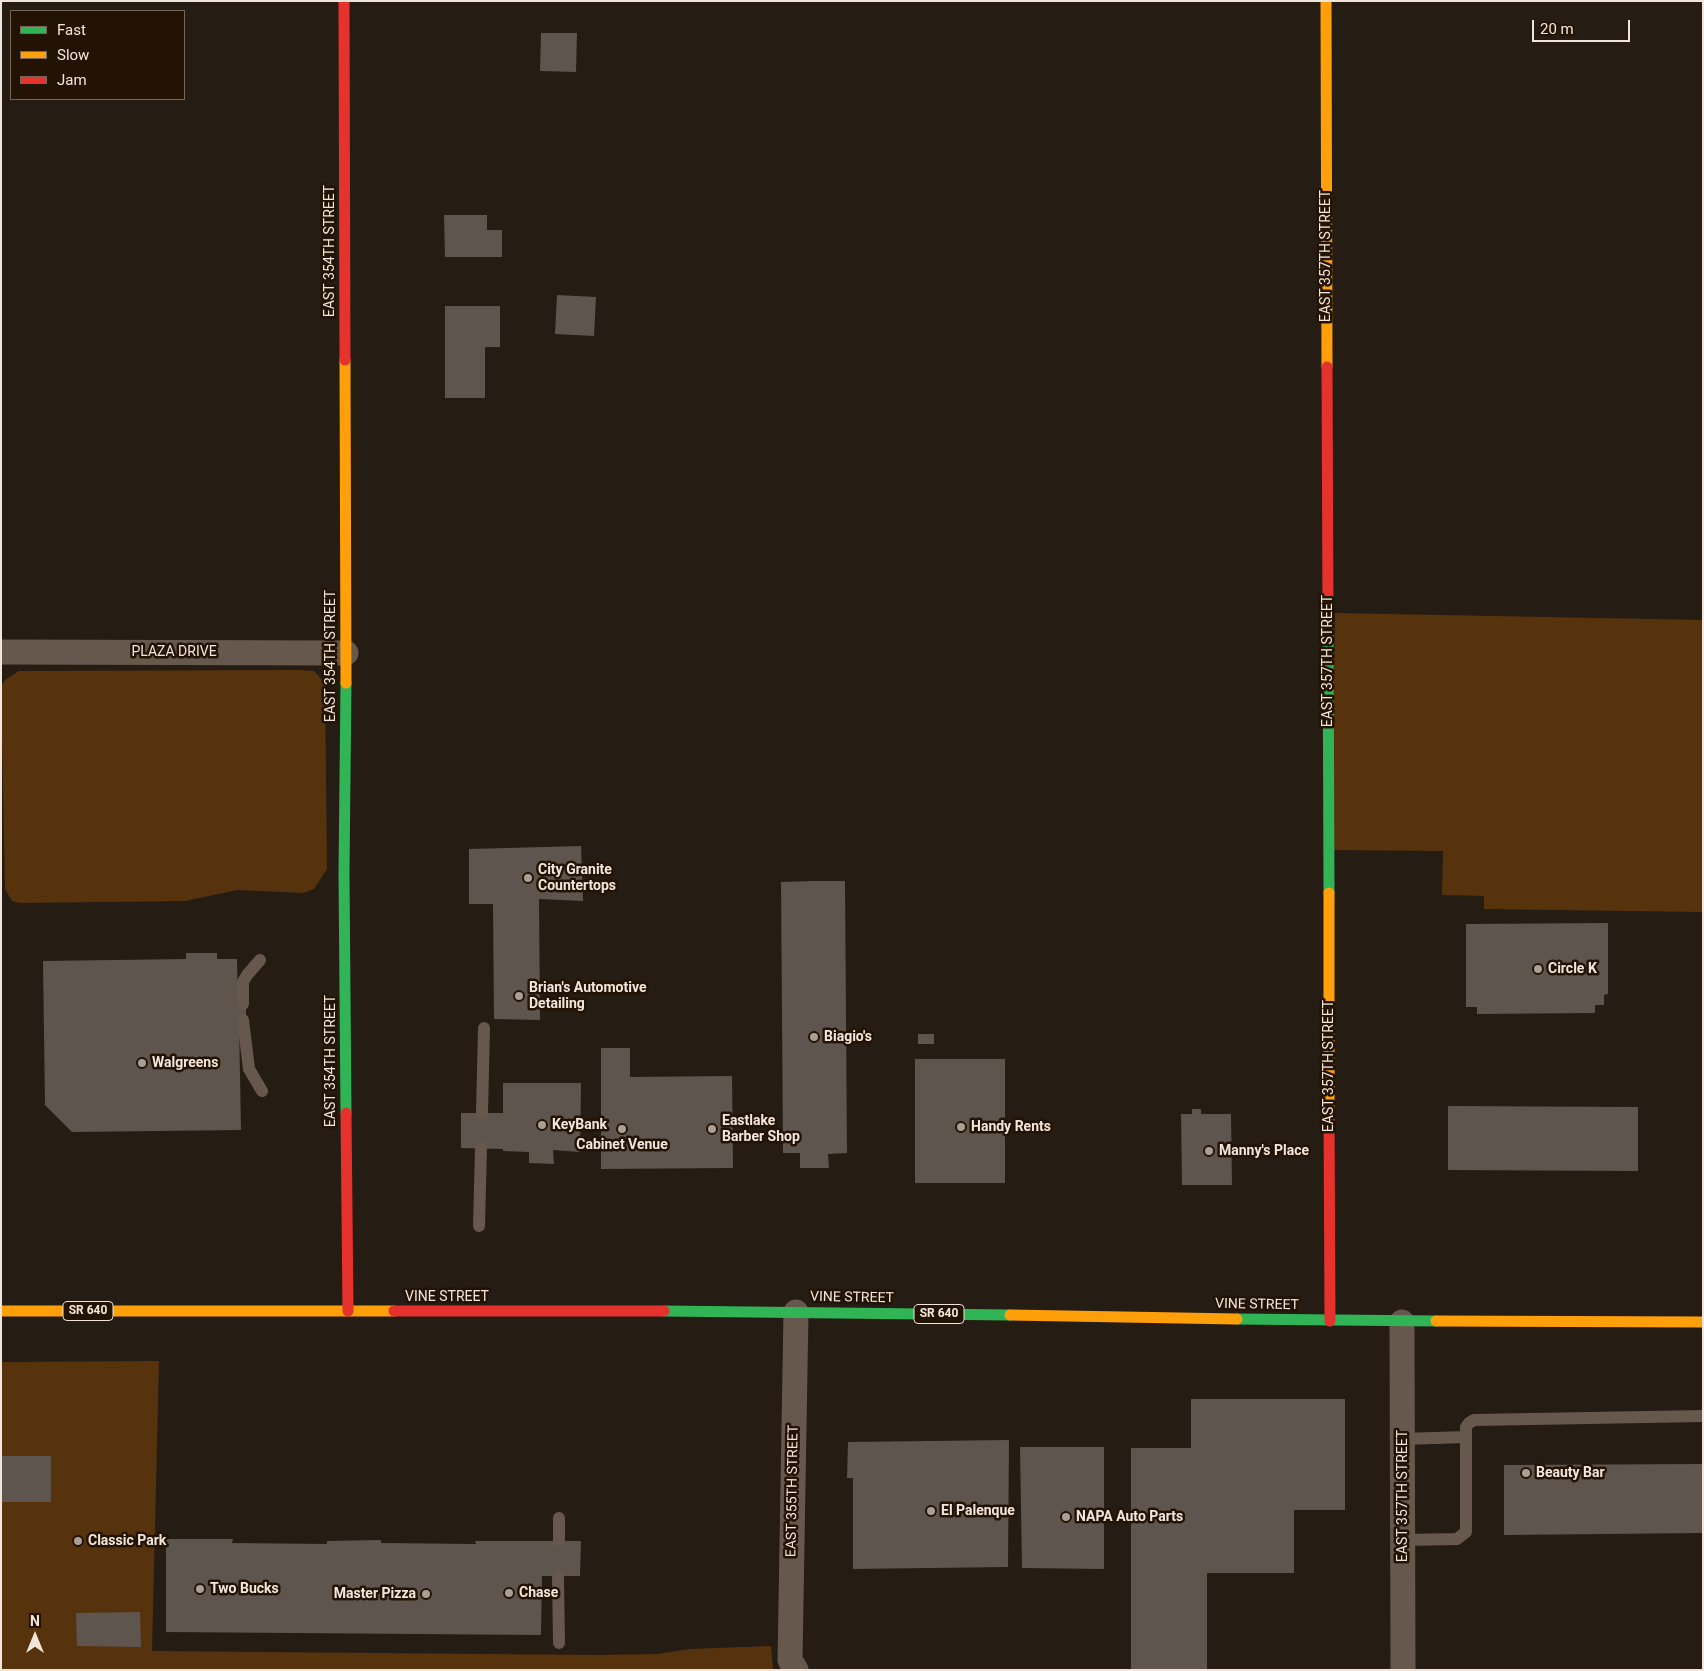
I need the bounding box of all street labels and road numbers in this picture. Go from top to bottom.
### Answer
street label: EAST 354TH STREET [322,185,338,317]
street label: EAST 357TH STREET [1318,190,1334,322]
street label: EAST 354TH STREET [323,590,339,722]
street label: EAST 357TH STREET [1320,595,1336,727]
street label: PLAZA DRIVE [131,644,217,660]
street label: EAST 354TH STREET [323,995,339,1127]
street label: EAST 357TH STREET [1321,1000,1337,1132]
street label: VINE STREET [405,1289,489,1305]
street label: VINE STREET [810,1289,894,1307]
street label: VINE STREET [1215,1296,1299,1314]
road number: SR 640 [63,1302,113,1320]
road number: SR 640 [914,1305,964,1324]
street label: EAST 355TH STREET [783,1425,803,1557]
street label: EAST 357TH STREET [1395,1430,1411,1562]

